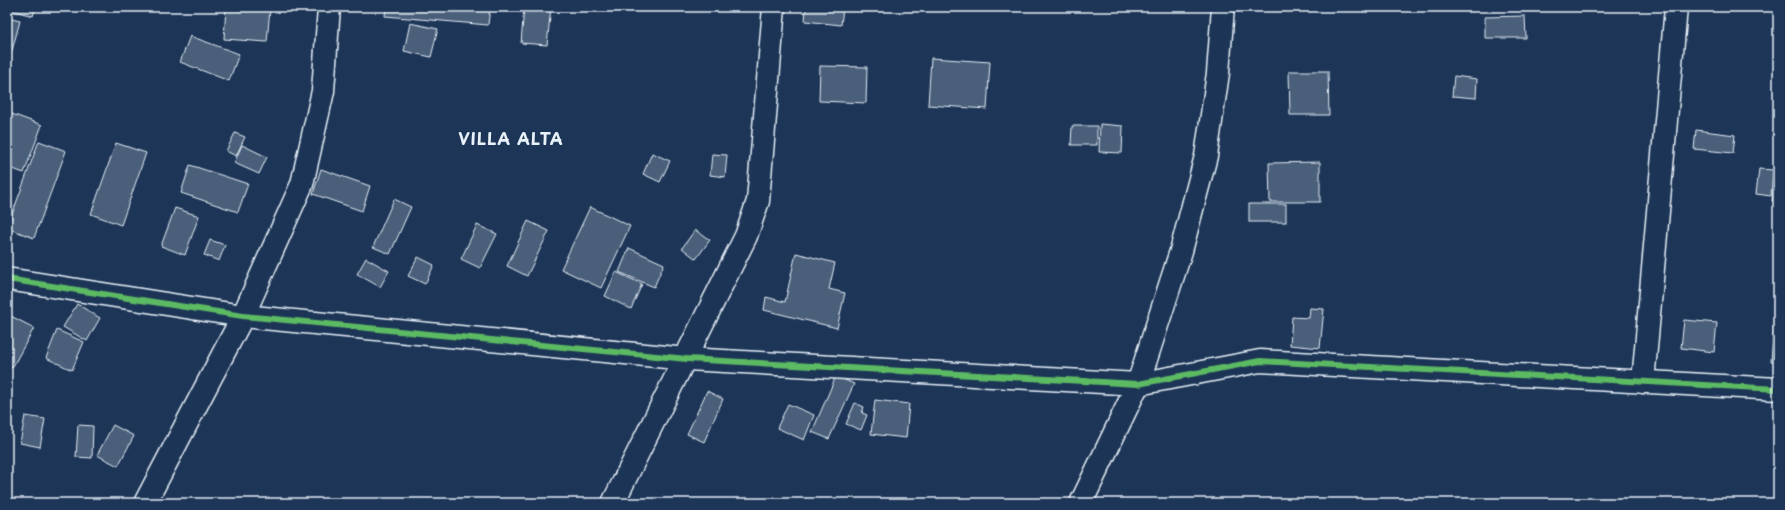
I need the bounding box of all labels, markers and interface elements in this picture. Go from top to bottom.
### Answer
district label: VILLA ALTA [458,126,564,150]

